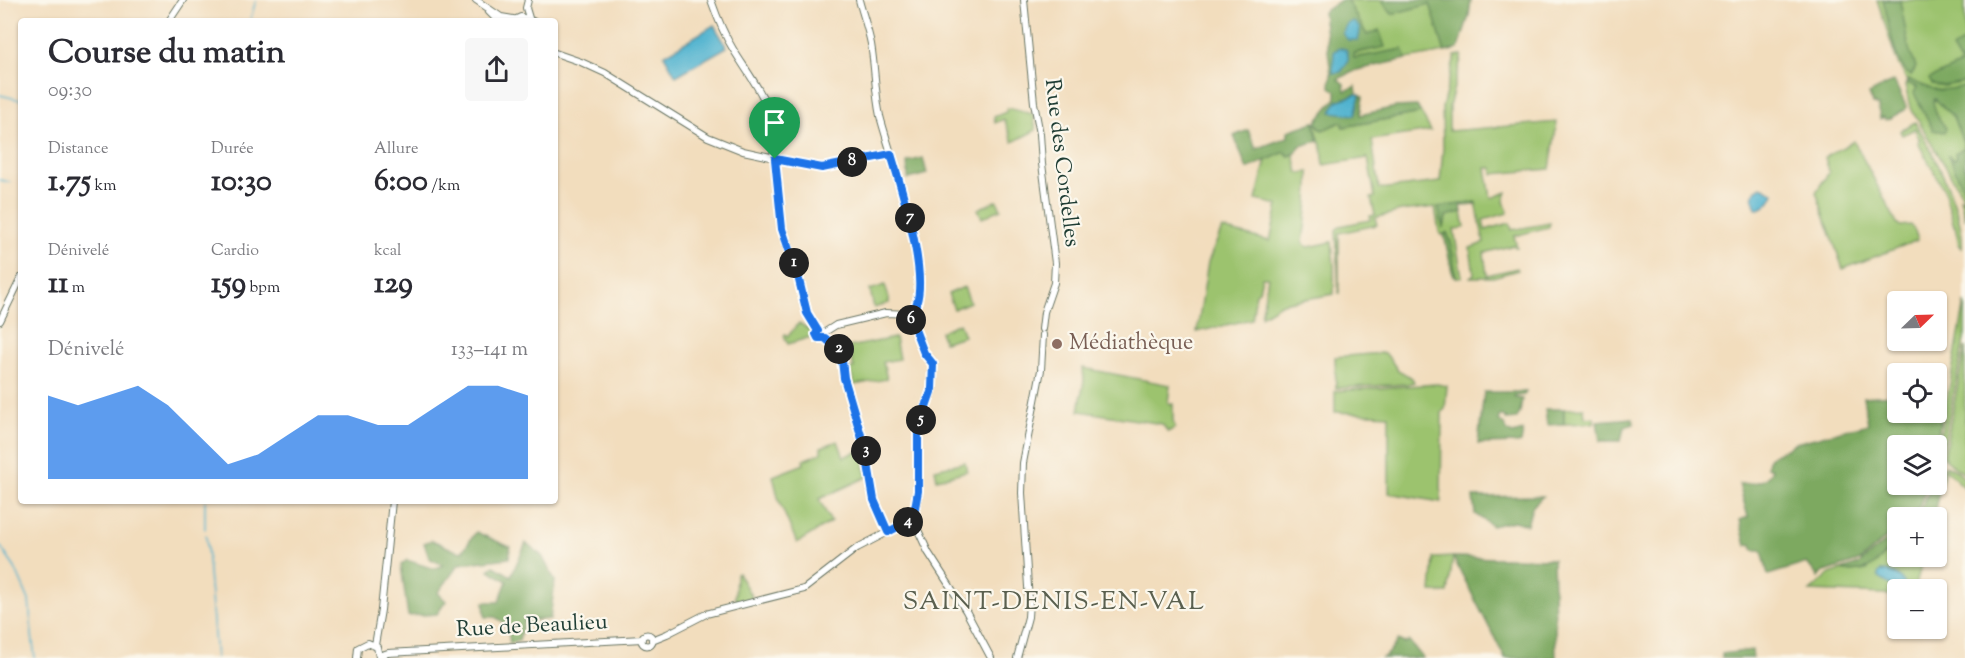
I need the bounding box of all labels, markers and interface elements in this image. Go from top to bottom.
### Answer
text: Course du matin [48,30,285,78]
button: share [465,38,528,101]
text: 09:30 [48,77,92,106]
street label: Rue des Cordelles [1035,77,1087,249]
pin [749,97,800,159]
icon: arrive [758,106,791,139]
text: Distance [48,138,108,161]
text: Durée [211,138,254,161]
text: Allure [374,138,418,161]
pin: 8 [837,147,867,177]
text: 8 [848,150,856,173]
text: 1.75 [48,161,91,204]
text: 10:30 [211,161,272,204]
text: 6:00 [374,161,428,204]
text: km [91,175,116,198]
text: /km [428,175,460,198]
pin: 7 [895,203,925,233]
text: 7 [906,206,914,229]
text: Dénivelé [48,240,109,263]
text: Cardio [211,240,259,263]
text: kcal [374,240,402,263]
pin: 1 [779,248,809,278]
text: 1 [791,251,797,274]
text: 11 [48,263,68,306]
text: 159 [211,263,246,306]
text: 129 [374,263,413,306]
text: m [68,277,85,300]
text: bpm [246,277,280,300]
north arrow [1887,291,1947,351]
map controls [1887,291,1947,639]
pin: 6 [896,305,926,335]
text: 6 [907,308,915,331]
place label: Médiathèque [1069,328,1193,360]
pin: 2 [824,334,854,364]
text: Dénivelé [48,336,124,365]
text: 133–141 m [451,336,528,365]
text: 2 [835,337,843,360]
marker: Médiathèque [1050,337,1064,351]
button: locate [1887,363,1947,423]
pin: 5 [906,405,936,435]
text: 5 [918,408,924,431]
button: layers [1887,435,1947,495]
pin: 3 [851,436,881,466]
text: 3 [863,439,869,462]
pin: 4 [893,507,923,537]
button: + [1887,507,1947,567]
text: 4 [904,510,912,533]
button: − [1887,579,1947,639]
district label: SAINT-DENIS-EN-VAL [903,584,1205,621]
street label: Rue de Beaulieu [455,607,609,647]

